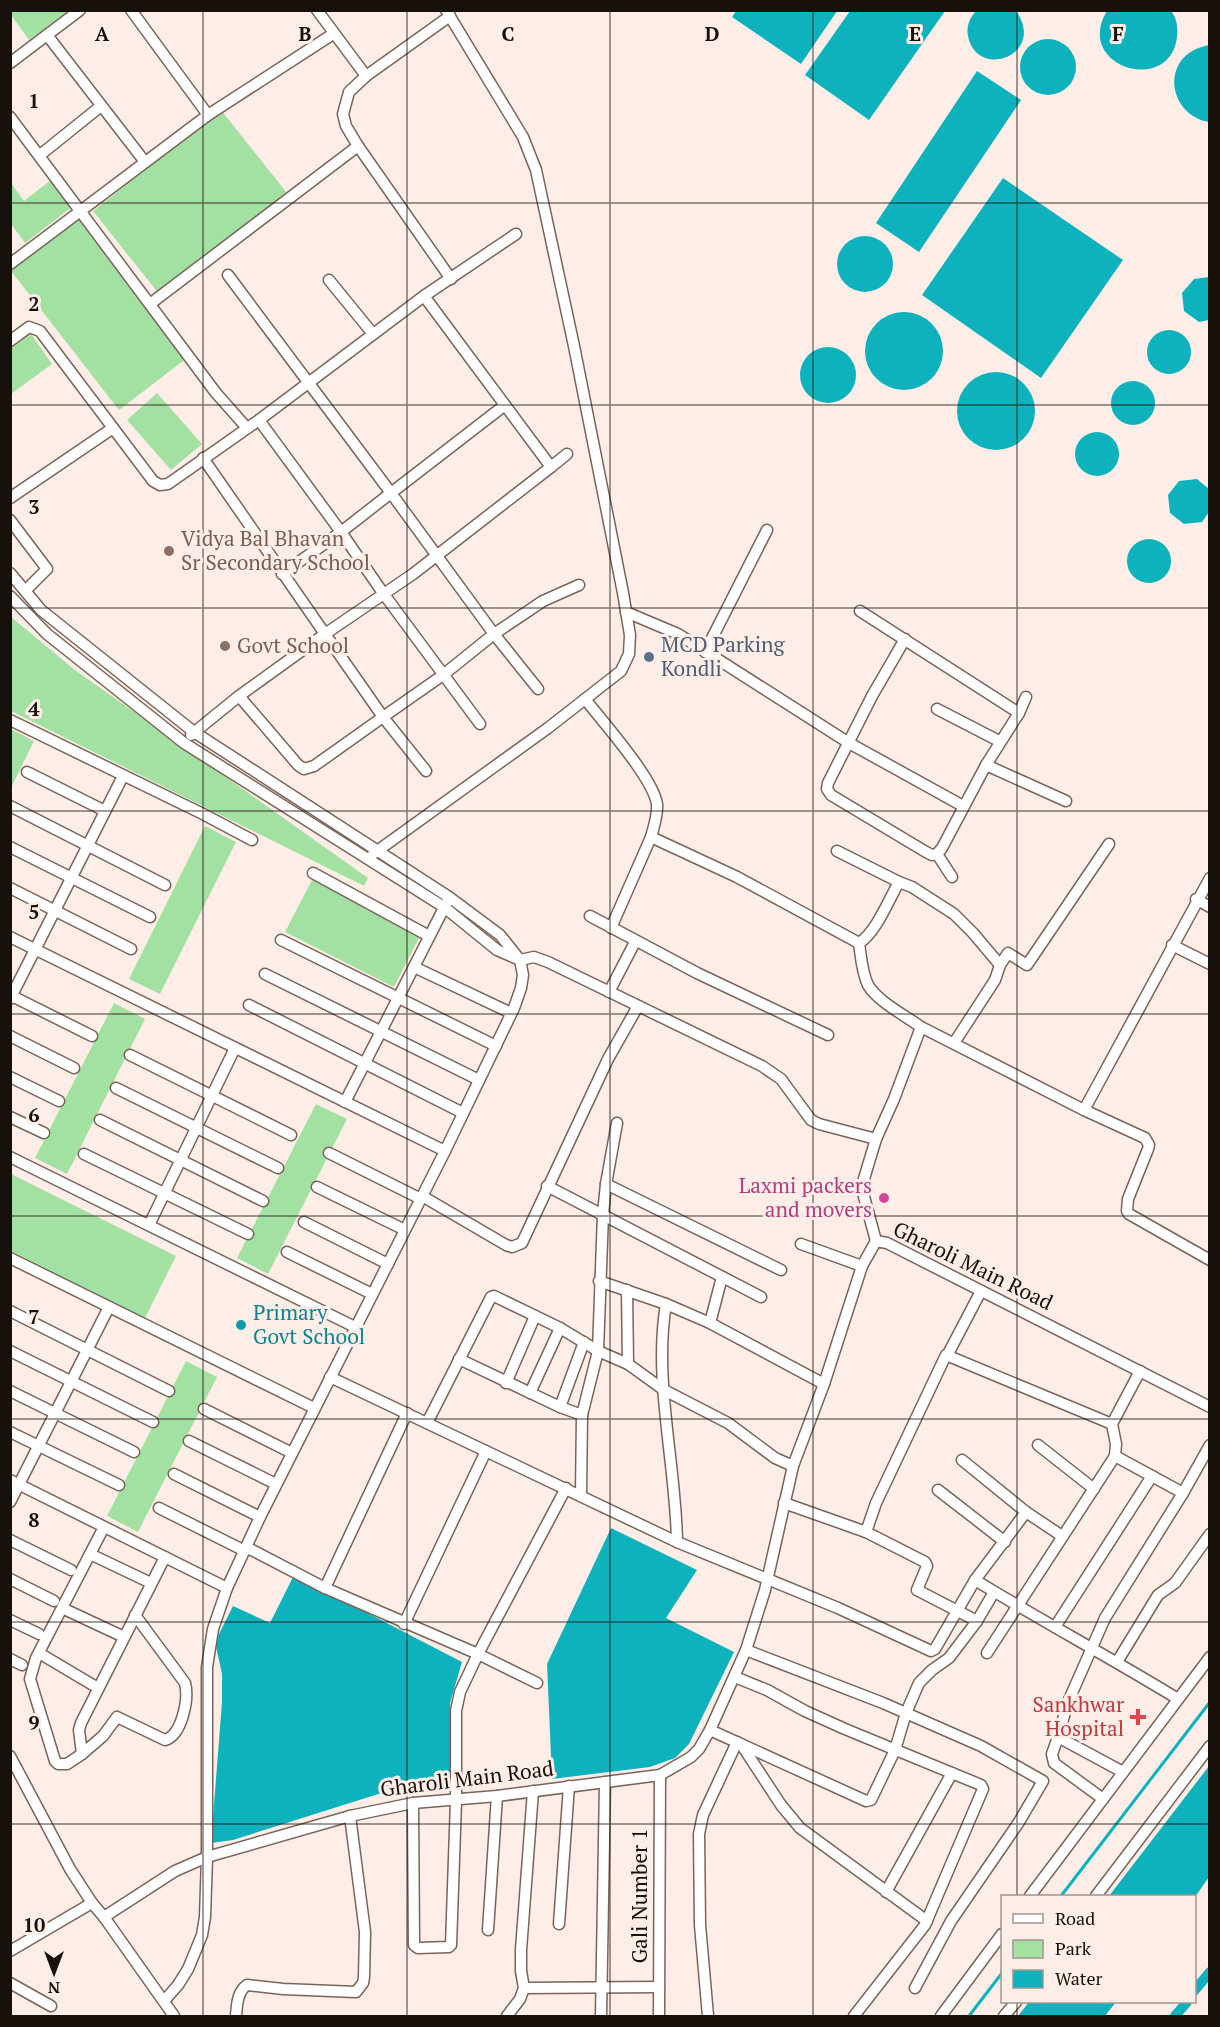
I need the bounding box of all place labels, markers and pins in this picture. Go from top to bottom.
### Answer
place label: Vidya Bal Bhavan Sr Secondary School [181,524,370,576]
marker: Vidya Bal Bhavan Sr Secondary School [162,544,176,558]
place label: MCD Parking Kondli [661,630,785,682]
place label: Govt School [237,631,349,659]
marker: Govt School [218,639,232,653]
marker: MCD Parking Kondli [642,650,656,664]
place label: Laxmi packers and movers [739,1171,872,1223]
marker: Laxmi packers and movers [877,1191,891,1205]
place label: Primary Govt School [253,1298,365,1350]
marker: Primary Govt School [234,1318,248,1332]
place label: Sankhwar Hospital [1033,1690,1124,1742]
marker: Sankhwar Hospital [1129,1708,1147,1726]

